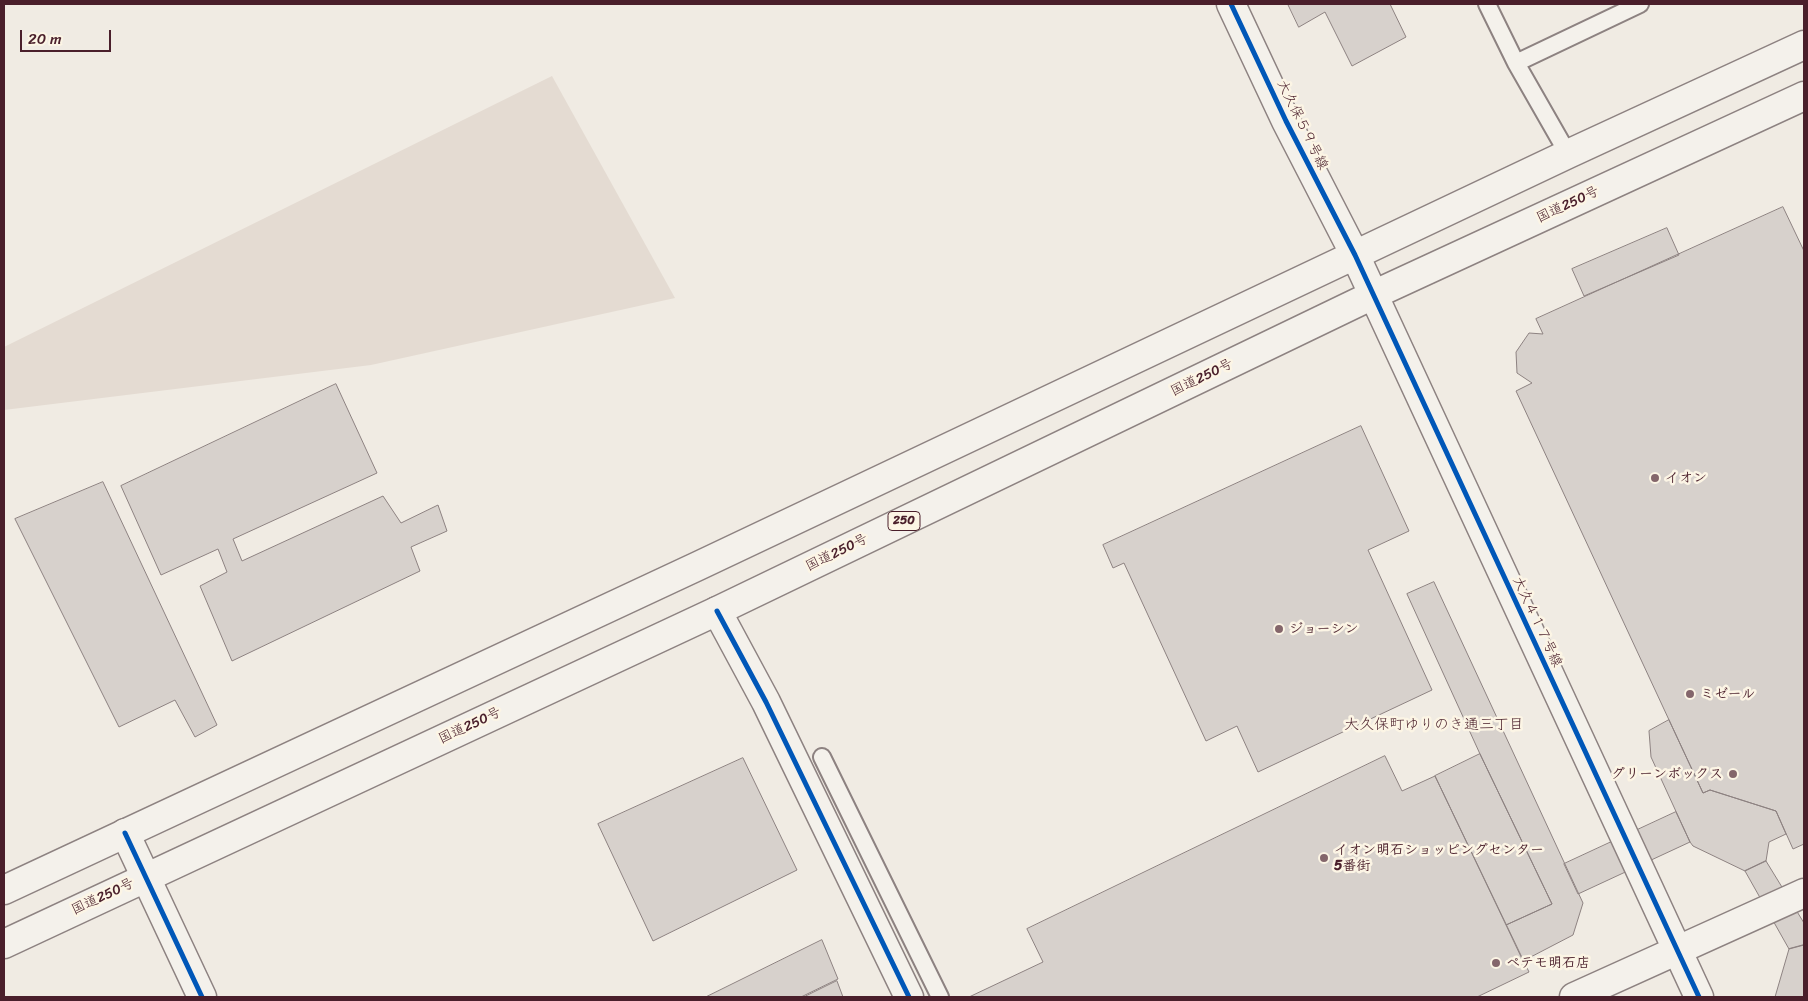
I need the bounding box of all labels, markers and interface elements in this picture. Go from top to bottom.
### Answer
scale bar [22,20,114,52]
text: 20 m [28,26,62,52]
street label: 大久保５９号線 [1273,77,1331,173]
street label: 国道250号 [1534,183,1602,227]
street label: 国道250号 [1168,356,1236,400]
place label: イオン [1665,470,1707,486]
marker: イオン [1649,472,1661,484]
road number: 250 [888,512,920,530]
street label: 国道250号 [803,531,871,575]
street label: 大久４１７号線 [1509,574,1565,670]
place label: ジョーシン [1289,621,1358,637]
marker: ジョーシン [1273,623,1285,635]
place label: ミゼール [1700,686,1755,702]
marker: ミゼール [1684,688,1696,700]
street label: 国道250号 [436,704,504,748]
district label: 大久保町ゆりのき通三丁目 [1344,716,1524,734]
place label: グリーンボックス [1611,766,1723,782]
marker: グリーンボックス [1727,768,1739,780]
place label: イオン明石ショッピングセンター 5番街 [1334,842,1544,874]
marker: イオン明石ショッピングセンター 5番街 [1318,852,1330,864]
street label: 国道250号 [69,875,137,919]
place label: ペテモ明石店 [1506,955,1590,971]
marker: ペテモ明石店 [1490,957,1502,969]

